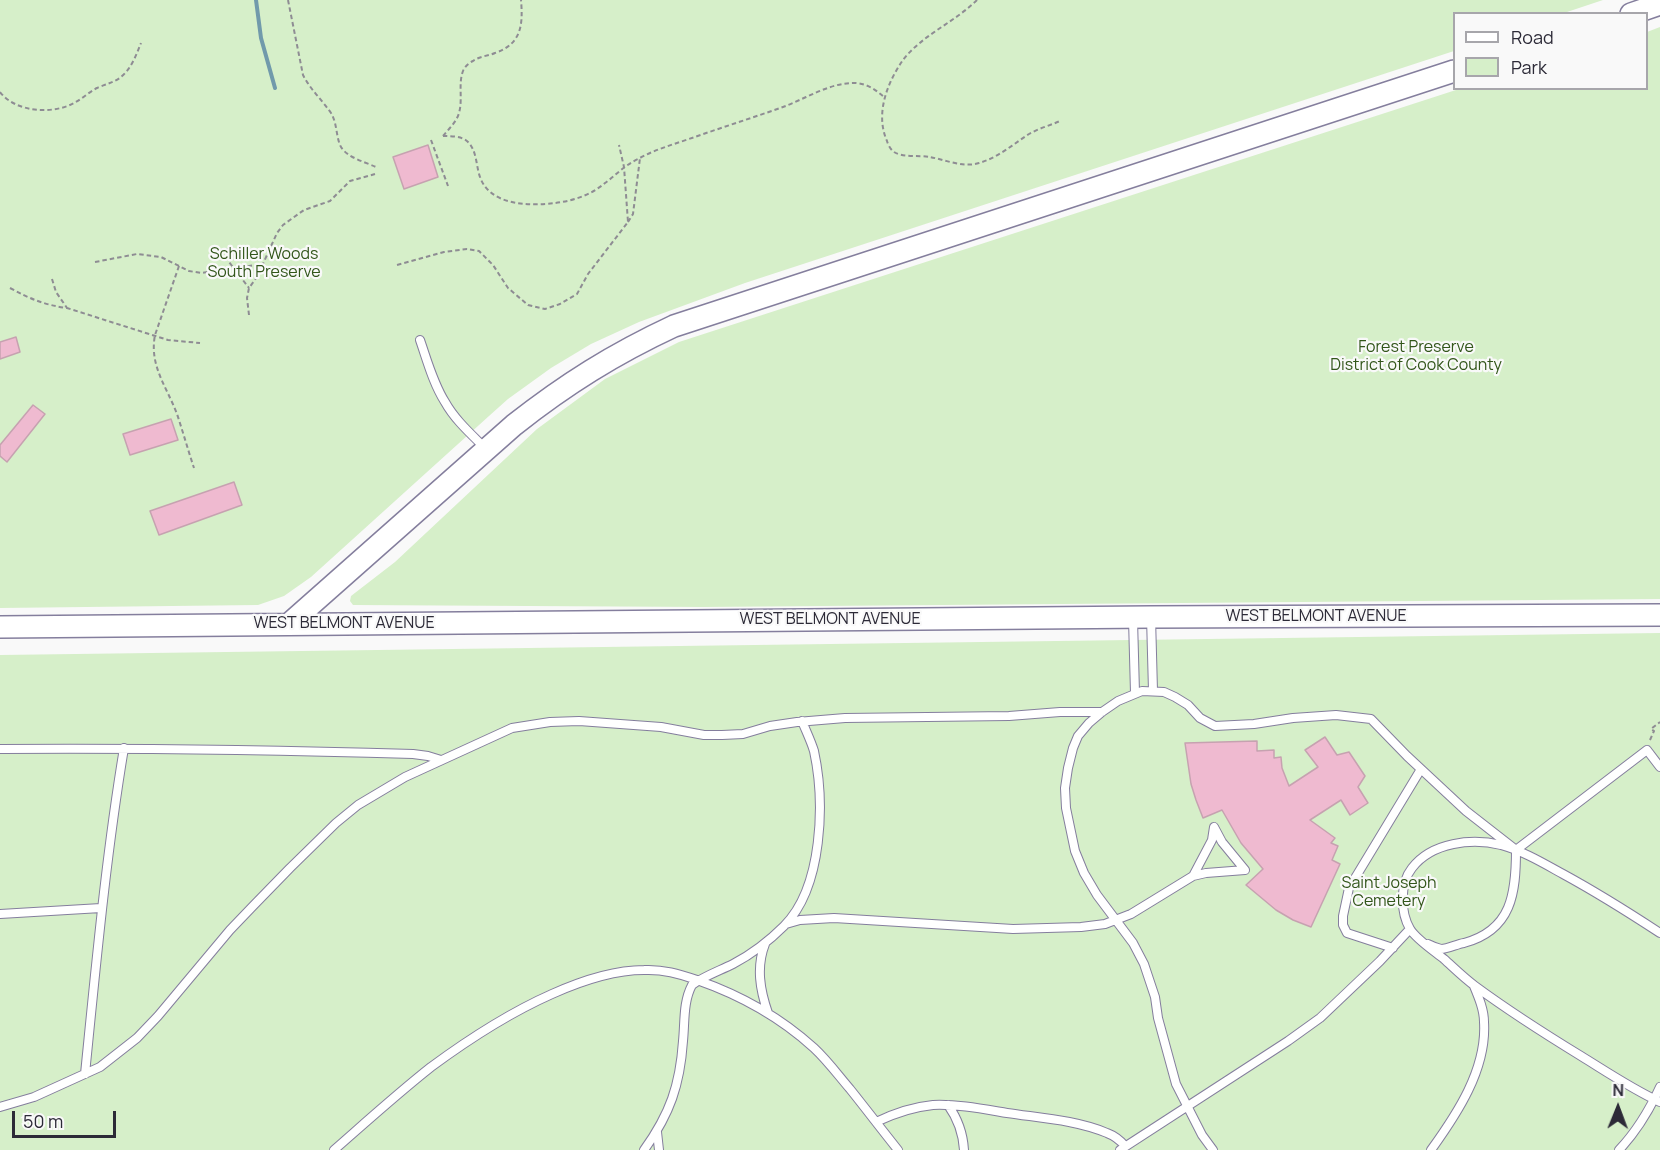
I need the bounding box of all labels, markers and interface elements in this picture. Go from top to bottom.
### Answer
legend [1453,12,1648,90]
text: Road [1511,25,1554,49]
text: Park [1511,55,1547,79]
park label: Schiller Woods South Preserve [207,245,321,283]
park label: Forest Preserve District of Cook County [1330,338,1502,376]
street label: WEST BELMONT AVENUE [1225,607,1407,627]
street label: WEST BELMONT AVENUE [739,610,921,630]
street label: WEST BELMONT AVENUE [253,614,435,634]
park label: Saint Joseph Cemetery [1342,874,1436,912]
north arrow [1588,1078,1648,1138]
text: N [1612,1079,1624,1101]
scale bar [15,1099,118,1137]
text: 50 m [23,1109,63,1133]

